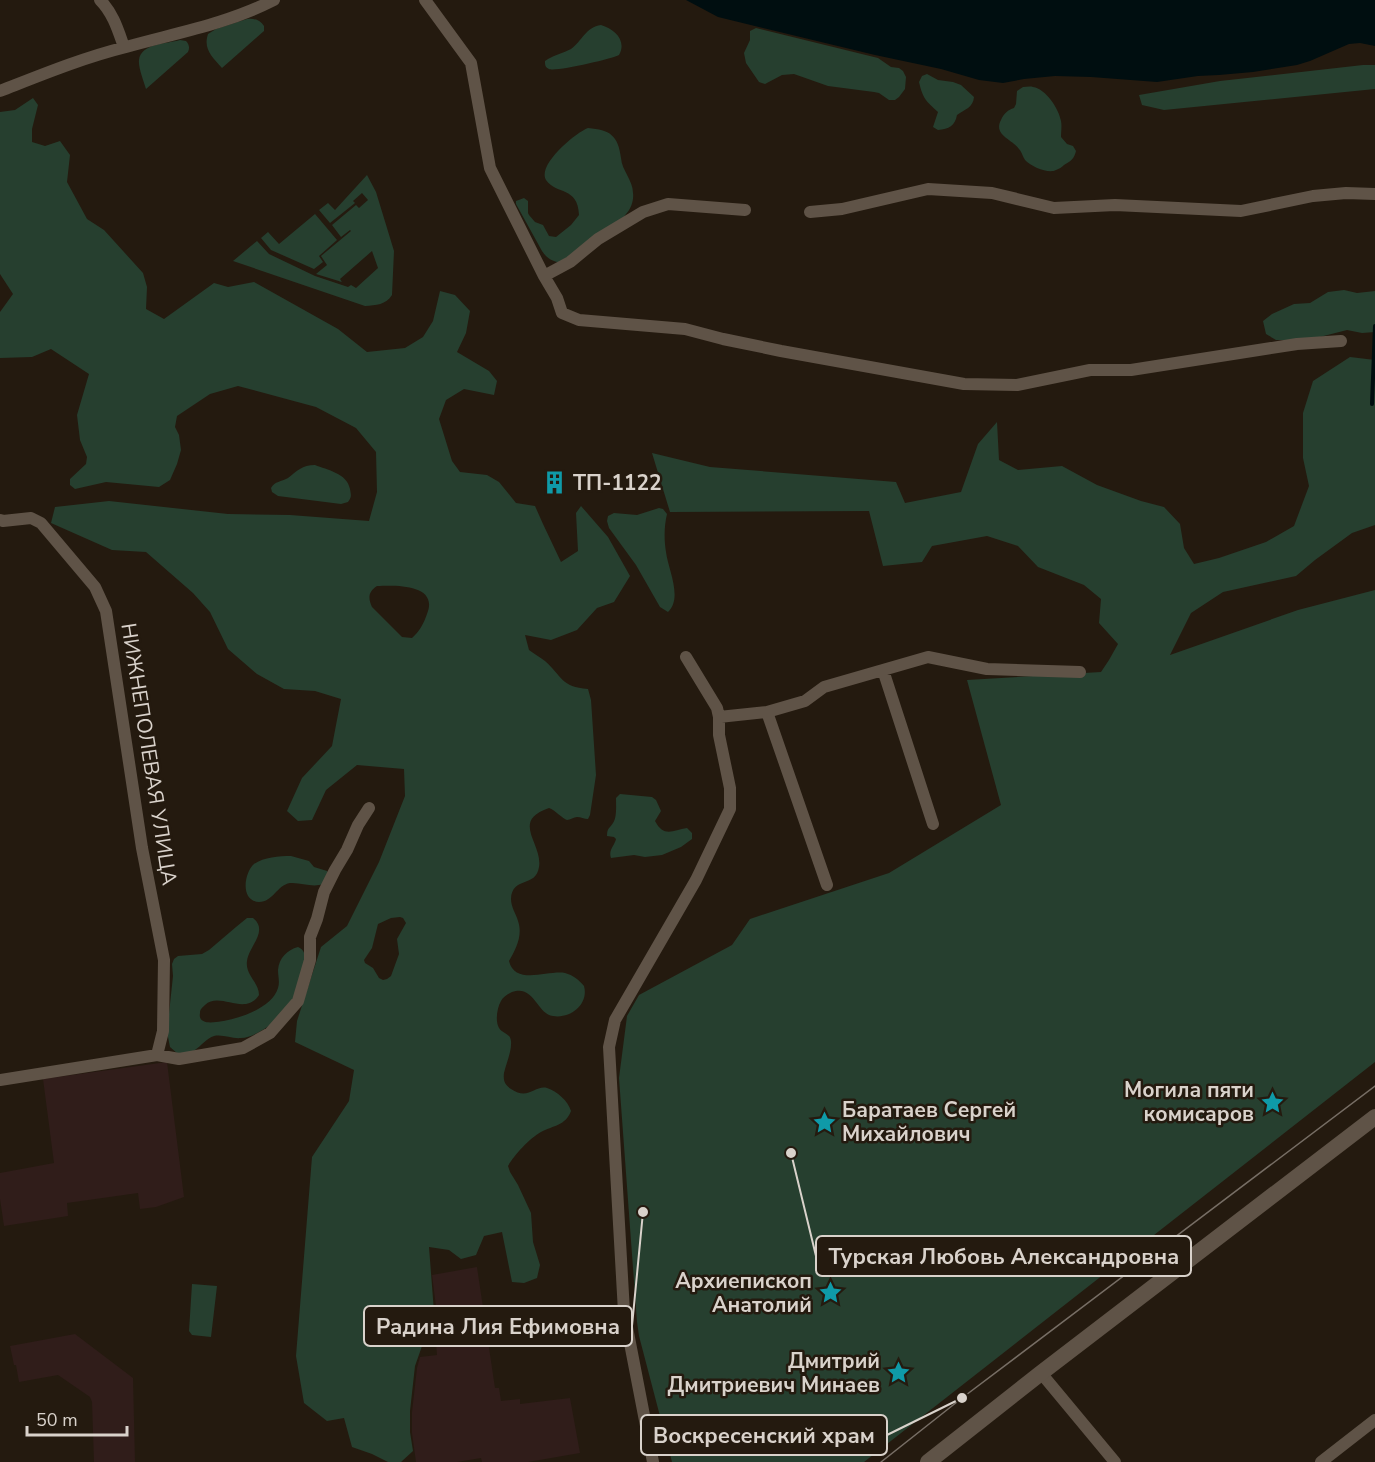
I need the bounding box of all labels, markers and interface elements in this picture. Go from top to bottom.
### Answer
place label: ТП-1122 [573,469,662,497]
building icon: ТП-1122 [542,470,568,496]
street label: НИЖНЕПОЛЕВАЯ УЛИЦА [114,621,184,887]
place label: Могила пяти комисаров [1124,1076,1254,1128]
place icon: Могила пяти комисаров [1259,1089,1285,1115]
place label: Баратаев Сергей Михайлович [842,1096,1016,1148]
place icon: Баратаев Сергей Михайлович [811,1109,837,1135]
callout: Турская Любовь Александровна [816,1236,1191,1276]
text: Турская Любовь Александровна [829,1242,1179,1272]
place label: Архиепископ Анатолий [675,1267,812,1319]
place icon: Архиепископ Анатолий [817,1280,843,1306]
callout: Радина Лия Ефимовна [364,1306,632,1346]
text: Радина Лия Ефимовна [376,1312,620,1342]
place label: Дмитрий Дмитриевич Минаев [668,1347,880,1399]
place icon: Дмитрий Дмитриевич Минаев [885,1360,911,1386]
scale bar [27,1399,128,1437]
text: 50 m [36,1408,78,1432]
callout: Воскресенский храм [641,1415,887,1455]
text: Воскресенский храм [653,1421,875,1451]

